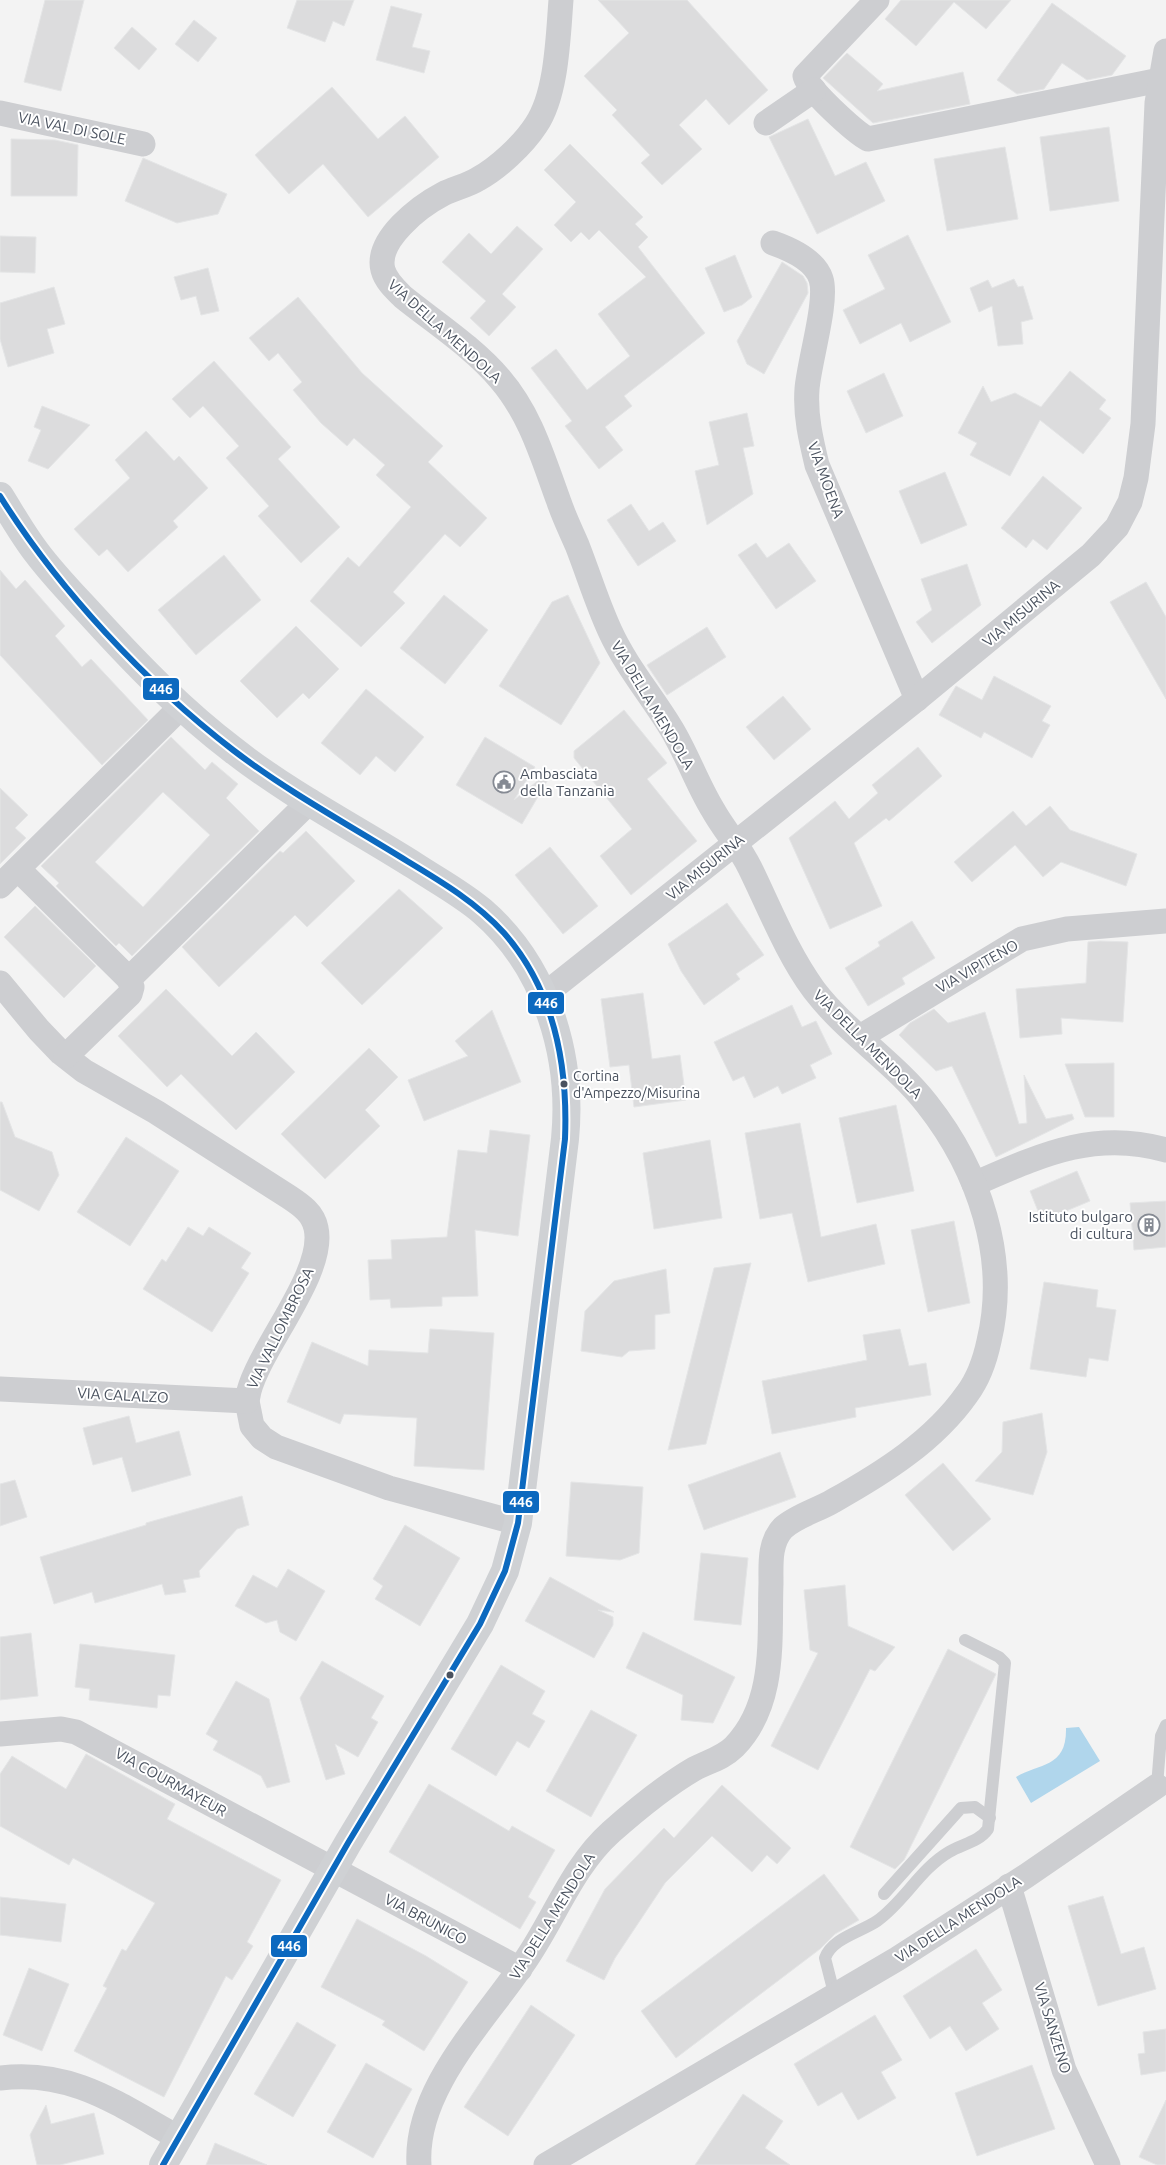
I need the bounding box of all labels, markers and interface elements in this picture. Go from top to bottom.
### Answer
street label: VIA VAL DI SOLE [17,108,127,148]
street label: VIA DELLA MENDOLA [385,276,505,387]
street label: VIA MOENA [804,439,848,521]
street label: VIA MISURINA [979,576,1063,650]
street label: VIA DELLA MENDOLA [608,638,698,772]
line badge: 446 [142,677,180,701]
text: 446 [149,681,173,697]
place label: Ambasciata della Tanzania [520,765,615,799]
public building icon: Ambasciata della Tanzania [492,770,516,794]
street label: VIA MISURINA [663,830,748,904]
street label: VIA VIPITENO [933,936,1021,996]
street label: VIA DELLA MENDOLA [810,986,926,1102]
line badge: 446 [527,991,565,1015]
text: 446 [534,995,558,1011]
place label: Cortina d'Ampezzo/Misurina [573,1068,700,1101]
marker: Cortina d'Ampezzo/Misurina [559,1079,569,1089]
place label: Istituto bulgaro di cultura [1029,1208,1133,1242]
building icon: Istituto bulgaro di cultura [1137,1213,1161,1237]
street label: VIA VALLOMBROSA [243,1264,317,1391]
street label: VIA CALALZO [77,1384,169,1406]
line badge: 446 [502,1490,540,1514]
text: 446 [509,1494,533,1510]
unlabelled marker [445,1670,455,1680]
street label: VIA COURMAYEUR [112,1744,230,1820]
street label: VIA DELLA MENDOLA [506,1849,598,1983]
street label: VIA DELLA MENDOLA [892,1872,1024,1966]
street label: VIA BRUNICO [382,1890,470,1948]
line badge: 446 [270,1934,308,1958]
text: 446 [277,1938,301,1954]
street label: VIA SANZENO [1031,1981,1075,2075]

